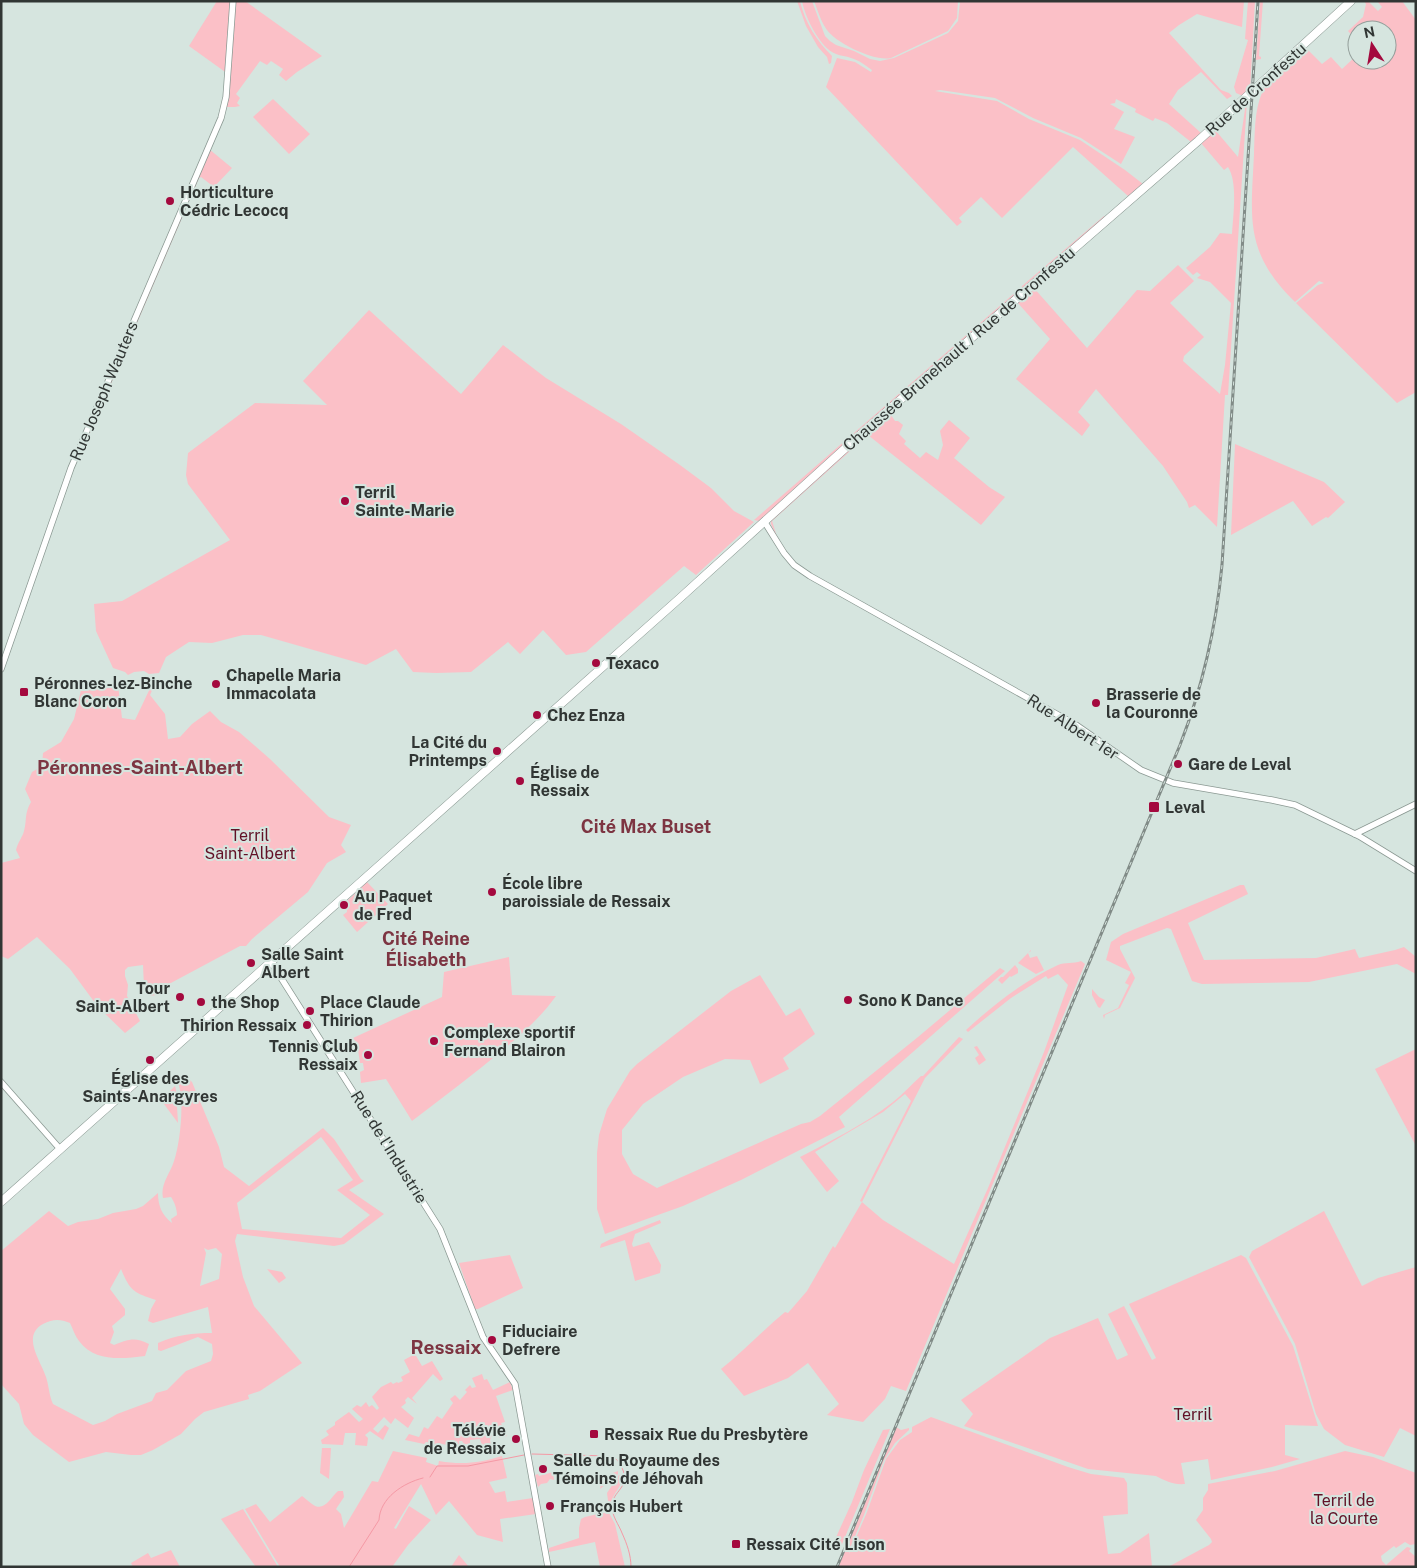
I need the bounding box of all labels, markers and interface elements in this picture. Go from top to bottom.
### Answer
north arrow [1347,20,1397,70]
text: N [1362,23,1376,41]
street label: Rue de Cronfestu [1202,39,1310,139]
place label: Horticulture Cédric Lecocq [180,183,288,220]
marker: Horticulture Cédric Lecocq [164,195,176,207]
street label: Chaussée Brunehault / Rue de Cronfestu [839,243,1079,455]
street label: Rue Joseph Wauters [66,318,142,464]
place label: Terril Sainte-Marie [355,483,454,520]
marker: Terril Sainte-Marie [339,495,351,507]
place label: Texaco [606,654,659,673]
marker: Texaco [590,657,602,669]
place label: Chapelle Maria Immacolata [226,666,341,703]
place label: Péronnes-lez-Binche Blanc Coron [34,674,192,711]
marker: Chapelle Maria Immacolata [210,678,222,690]
place label: Brasserie de la Couronne [1106,685,1201,722]
marker: Péronnes-lez-Binche Blanc Coron [18,686,30,698]
street label: Rue Albert 1er [1024,690,1122,764]
marker: Brasserie de la Couronne [1090,697,1102,709]
place label: Chez Enza [547,706,625,725]
marker: Chez Enza [531,709,543,721]
place label: La Cité du Printemps [408,733,487,770]
marker: La Cité du Printemps [491,745,503,757]
place label: Gare de Leval [1188,755,1291,774]
district label: Péronnes-Saint-Albert [37,756,243,778]
marker: Gare de Leval [1172,758,1184,770]
place label: Église de Ressaix [530,762,600,800]
marker: Église de Ressaix [514,775,526,787]
place label: Leval [1165,798,1205,817]
marker: Leval [1147,800,1161,814]
district label: Cité Max Buset [581,816,711,837]
park label: Terril Saint-Albert [205,826,295,863]
place label: École libre paroissiale de Ressaix [502,873,671,911]
marker: École libre paroissiale de Ressaix [486,886,498,898]
place label: Au Paquet de Fred [354,887,433,924]
marker: Au Paquet de Fred [338,899,350,911]
district label: Cité Reine Élisabeth [382,928,470,970]
place label: Salle Saint Albert [261,945,344,982]
marker: Salle Saint Albert [245,957,257,969]
place label: Tour Saint-Albert [75,979,170,1016]
marker: Tour Saint-Albert [174,991,186,1003]
place label: Sono K Dance [858,991,964,1010]
place label: the Shop [211,993,280,1012]
place label: Place Claude Thirion [320,993,420,1030]
marker: Sono K Dance [842,994,854,1006]
marker: the Shop [195,996,207,1008]
marker: Place Claude Thirion [304,1005,316,1017]
place label: Thirion Ressaix [181,1016,298,1035]
marker: Thirion Ressaix [301,1019,313,1031]
place label: Complexe sportif Fernand Blairon [444,1023,576,1060]
marker: Complexe sportif Fernand Blairon [428,1035,440,1047]
place label: Tennis Club Ressaix [269,1037,359,1074]
marker: Tennis Club Ressaix [362,1049,374,1061]
marker: Église des Saints-Anargyres [144,1054,156,1066]
place label: Église des Saints-Anargyres [82,1068,218,1106]
street label: Rue de l'Industrie [347,1087,431,1207]
place label: Fiduciaire Defrere [502,1322,578,1359]
marker: Fiduciaire Defrere [486,1334,498,1346]
district label: Ressaix [411,1336,481,1358]
park label: Terril [1174,1405,1213,1424]
place label: Télévie de Ressaix [424,1421,507,1458]
place label: Ressaix Rue du Presbytère [604,1425,808,1444]
marker: Ressaix Rue du Presbytère [588,1428,600,1440]
marker: Télévie de Ressaix [510,1433,522,1445]
place label: Salle du Royaume des Témoins de Jéhovah [553,1451,720,1488]
marker: Salle du Royaume des Témoins de Jéhovah [537,1463,549,1475]
park label: Terril de la Courte [1310,1491,1378,1528]
place label: François Hubert [560,1497,683,1516]
marker: François Hubert [544,1500,556,1512]
place label: Ressaix Cité Lison [746,1535,885,1554]
marker: Ressaix Cité Lison [730,1538,742,1550]

